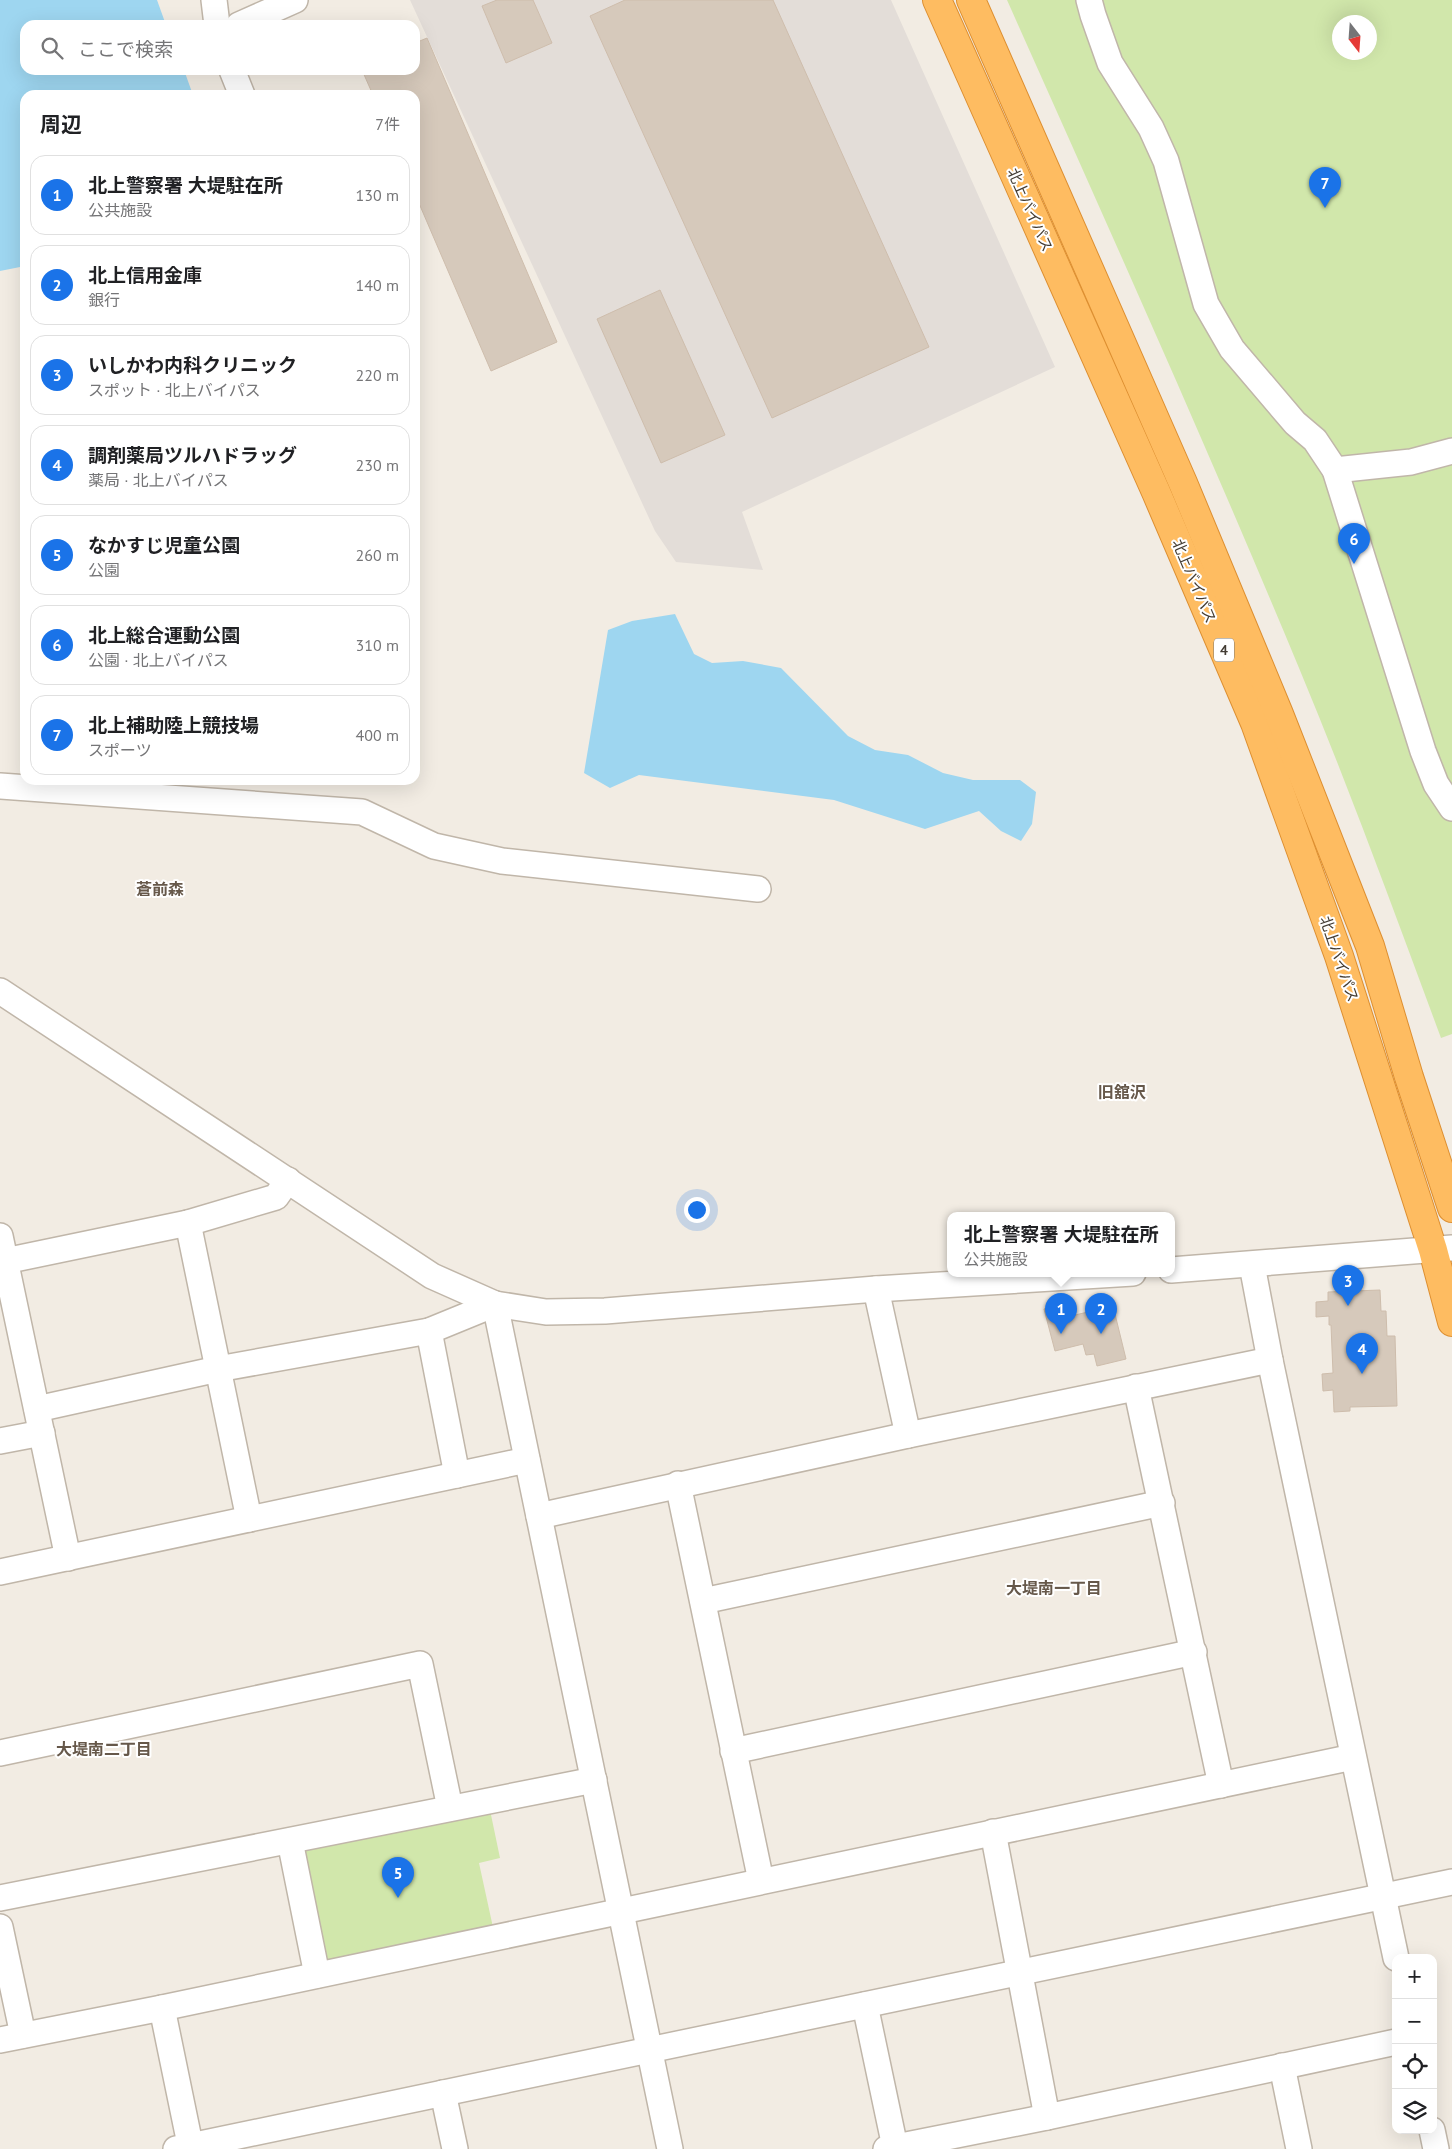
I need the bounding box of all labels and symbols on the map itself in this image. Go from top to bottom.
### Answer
north arrow [1332,15,1377,60]
street label: 北上バイパス [1004,165,1057,255]
pin: 7 [1309,167,1341,208]
pin: 6 [1338,523,1370,564]
street label: 北上バイパス [1168,536,1221,626]
road number: 4 [1214,638,1234,662]
district label: 蒼前森 [136,879,184,899]
street label: 北上バイパス [1316,913,1363,1004]
district label: 旧舘沢 [1098,1082,1146,1102]
your location [684,1197,710,1223]
pin: 3 [1332,1265,1364,1306]
pin: 1 [1045,1293,1077,1334]
pin: 2 [1085,1293,1117,1334]
pin: 4 [1346,1333,1378,1374]
district label: 大堤南一丁目 [1006,1578,1102,1598]
district label: 大堤南二丁目 [56,1739,152,1759]
pin: 5 [382,1857,414,1898]

